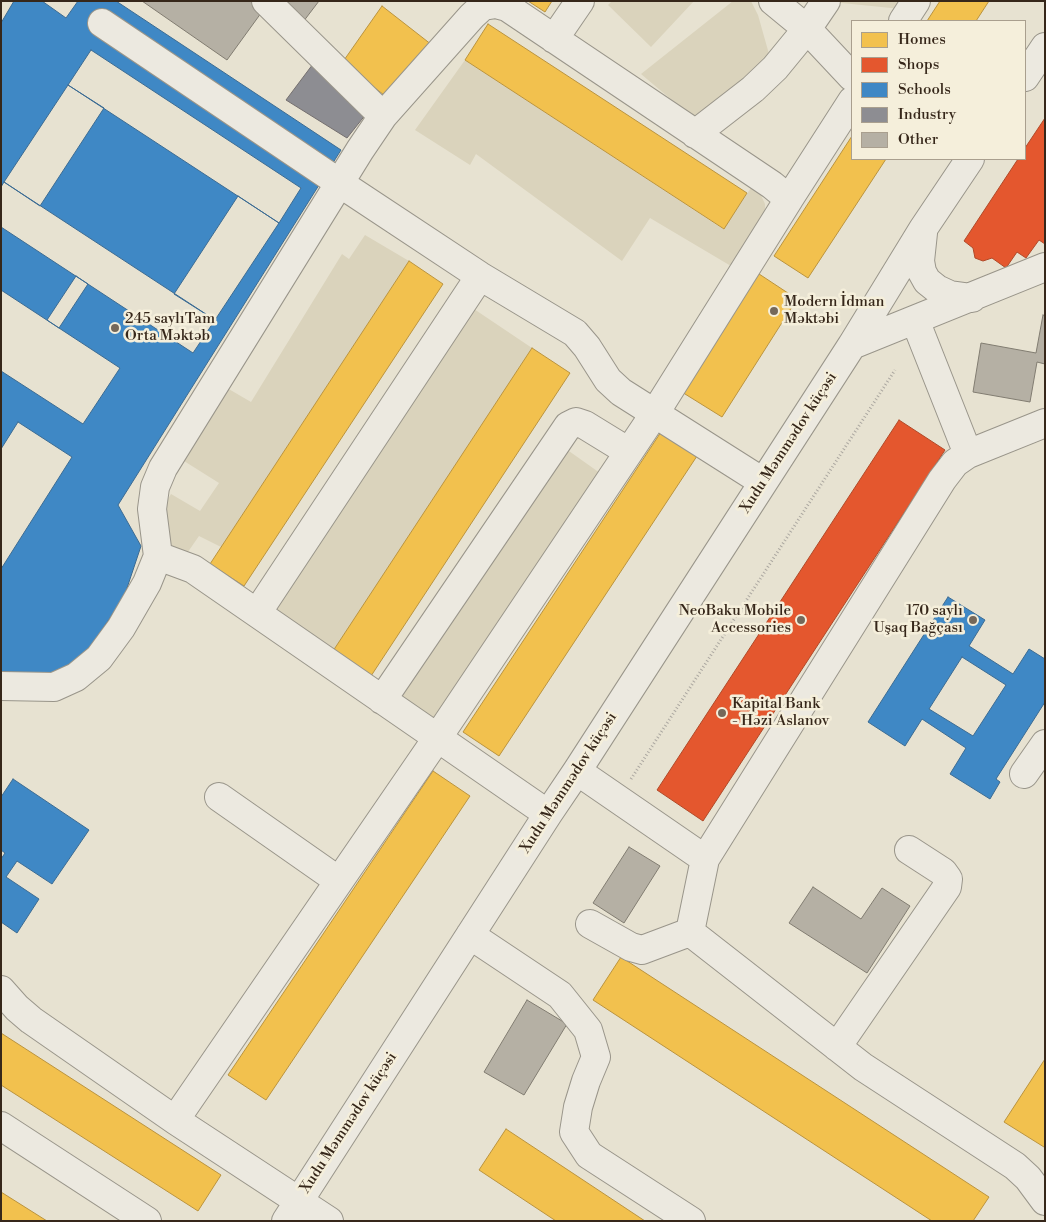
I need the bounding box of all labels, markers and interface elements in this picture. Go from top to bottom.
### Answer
legend [851,20,1026,160]
text: Homes [898,30,946,49]
text: Shops [898,55,939,74]
text: Schools [898,80,951,99]
text: Industry [898,105,956,124]
text: Other [898,130,938,149]
place label: Modern İdman Məktəbi [784,293,884,328]
marker: Modern İdman Məktəbi [768,305,780,317]
place label: 245 saylıTam Orta Məktəb [125,310,215,345]
marker: 245 saylıTam Orta Məktəb [109,322,121,334]
street label: Xudu Məmmədov küçəsi [737,369,841,517]
place label: NeoBaku Mobile Accessories [679,602,791,637]
place label: 170 saylı Uşaq Bağçası [874,602,963,637]
marker: NeoBaku Mobile Accessories [795,614,807,626]
marker: 170 saylı Uşaq Bağçası [967,614,979,626]
place label: Kapital Bank - Həzi Aslanov [732,695,829,730]
marker: Kapital Bank - Həzi Aslanov [716,707,728,719]
street label: Xudu Məmmədov küçəsi [517,709,621,857]
street label: Xudu Məmmədov küçəsi [297,1049,401,1197]

